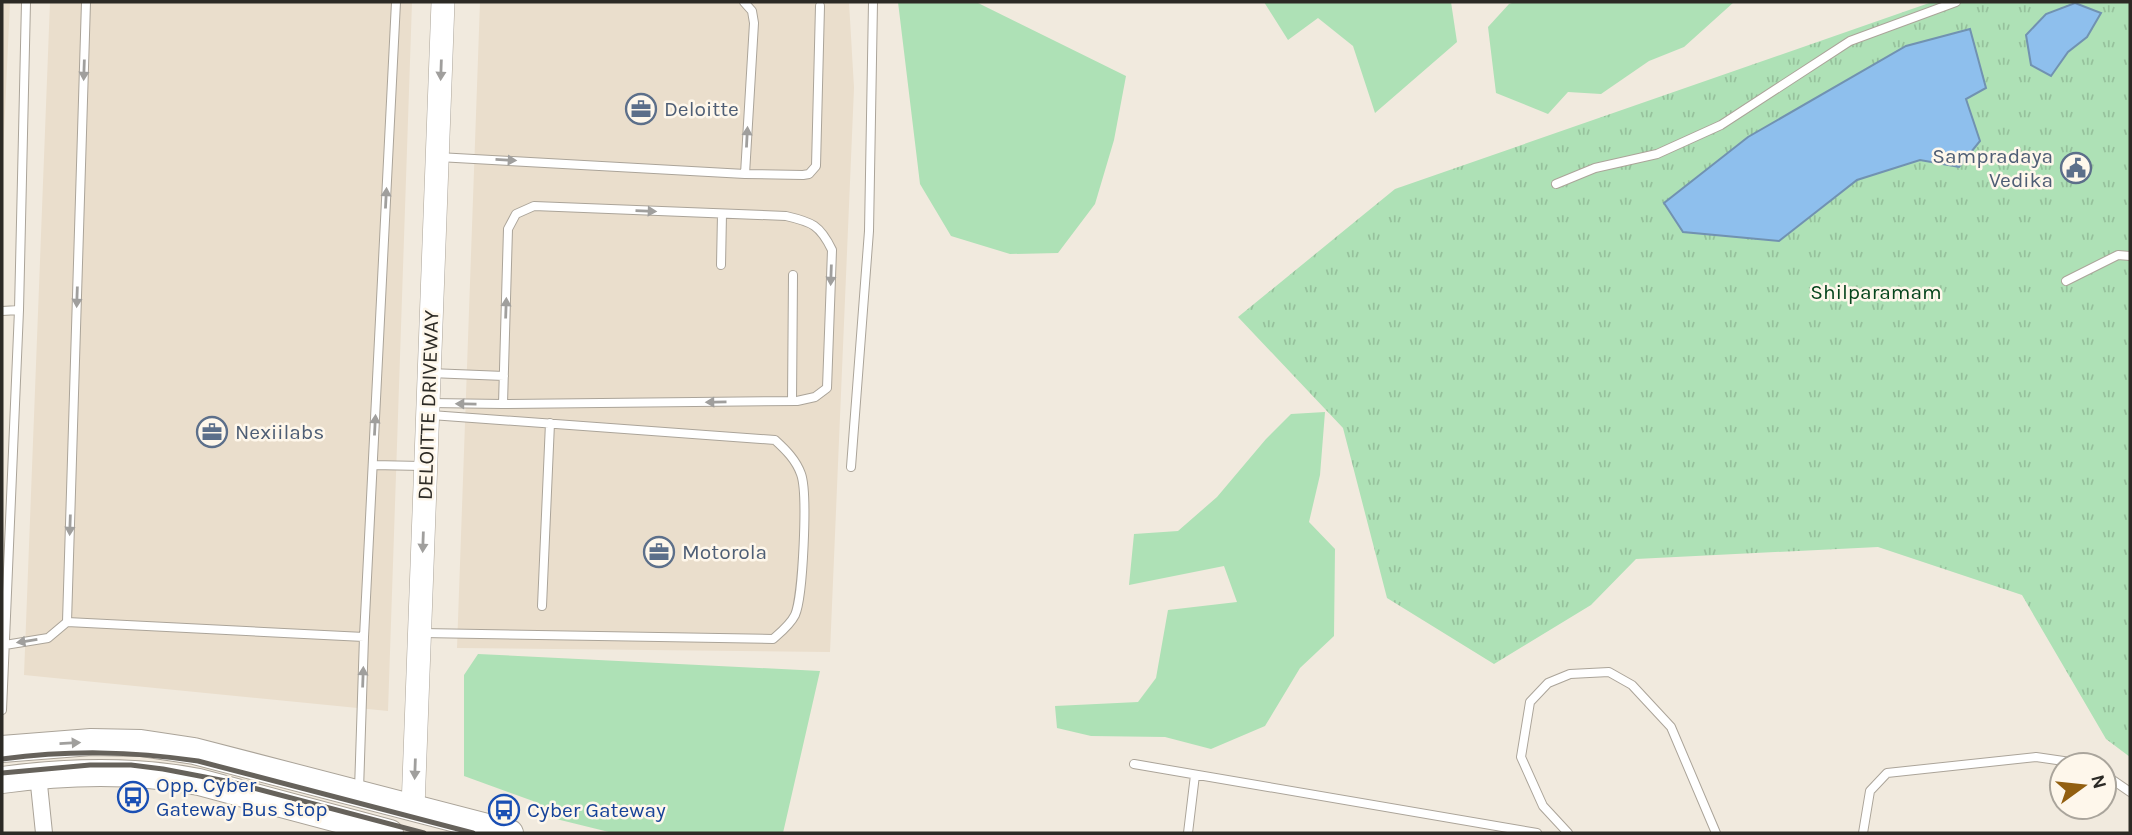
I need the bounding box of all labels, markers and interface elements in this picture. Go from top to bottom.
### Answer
one-way arrow [79,59,90,81]
one-way arrow [435,59,446,81]
office icon: Deloitte [624,92,658,126]
place label: Deloitte [664,97,739,121]
one-way arrow [742,126,753,148]
place label: Sampradaya Vedika [1932,144,2053,192]
public building icon: Sampradaya Vedika [2059,151,2093,185]
one-way arrow [495,155,517,166]
one-way arrow [381,187,392,209]
one-way arrow [635,205,657,216]
one-way arrow [826,265,837,287]
park label: Shilparamam [1810,280,1942,304]
one-way arrow [72,287,83,309]
one-way arrow [500,297,511,319]
street label: DELOITTE DRIVEWAY [413,309,443,500]
one-way arrow [705,397,727,408]
one-way arrow [454,398,476,409]
one-way arrow [369,414,380,436]
office icon: Nexiilabs [195,415,229,449]
place label: Nexiilabs [235,420,324,444]
one-way arrow [65,514,76,536]
one-way arrow [418,531,429,553]
office icon: Motorola [642,535,676,569]
place label: Motorola [682,540,767,564]
one-way arrow [16,636,38,647]
one-way arrow [358,666,369,688]
one-way arrow [59,737,81,748]
north arrow [2048,751,2118,821]
one-way arrow [409,759,420,781]
text: N [2086,772,2111,791]
place label: Opp. Cyber Gateway Bus Stop [156,773,327,821]
bus stop icon: Opp. Cyber Gateway Bus Stop [116,780,150,814]
bus stop icon: Cyber Gateway [487,793,521,827]
place label: Cyber Gateway [527,798,666,822]

